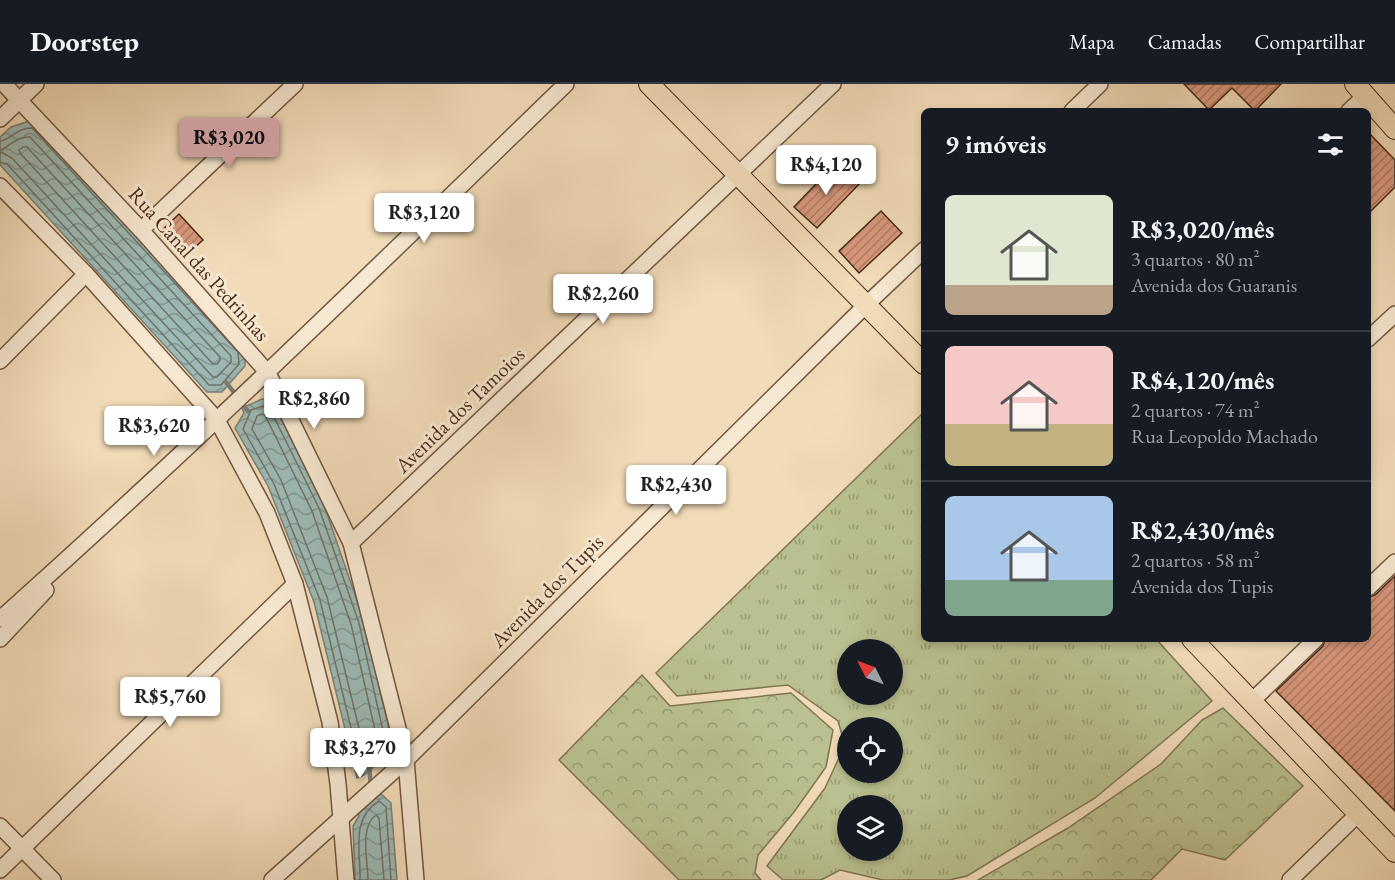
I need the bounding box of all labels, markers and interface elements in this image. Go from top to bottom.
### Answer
text: Doorstep [30,23,139,59]
text: Mapa [1069,28,1115,55]
text: Camadas [1148,28,1221,55]
text: Compartilhar [1254,28,1365,55]
pin: R$3,020 [174,118,284,169]
text: R$3,020 [193,124,265,150]
text: 9 imóveis [945,127,1046,161]
icon: filters [1314,128,1347,161]
pin: R$4,120 [771,145,881,196]
text: R$4,120 [790,151,862,177]
street label: Rua Canal das Pedrinhas [123,181,276,347]
pin: R$3,120 [369,193,479,244]
text: R$3,120 [388,199,460,225]
text: R$3,020/mês [1131,212,1274,246]
icon: home [993,219,1065,291]
text: 3 quartos · 80 m² [1131,246,1260,272]
text: Avenida dos Guaranis [1131,272,1297,298]
pin: R$2,260 [548,274,658,325]
text: R$2,260 [567,280,639,306]
street label: Avenida dos Tamoios [388,341,531,479]
text: R$4,120/mês [1131,363,1274,397]
icon: home [993,370,1065,442]
pin: R$2,860 [259,379,369,430]
text: R$2,860 [278,385,350,411]
text: 2 quartos · 74 m² [1131,397,1260,423]
pin: R$3,620 [99,406,209,457]
text: R$3,620 [118,412,190,438]
text: Rua Leopoldo Machado [1131,423,1318,449]
pin: R$2,430 [621,465,731,516]
text: R$2,430 [640,471,712,497]
text: R$2,430/mês [1131,513,1274,547]
icon: home [993,520,1065,592]
street label: Avenida dos Tupis [484,528,609,654]
text: 2 quartos · 58 m² [1131,547,1260,573]
text: Avenida dos Tupis [1131,573,1273,599]
north arrow [837,639,903,705]
map controls [837,639,903,861]
pin: R$5,760 [115,677,225,728]
text: R$5,760 [134,683,206,709]
button: locate [837,717,903,783]
pin: R$3,270 [305,728,415,779]
text: R$3,270 [324,734,396,760]
button: layers [837,795,903,861]

